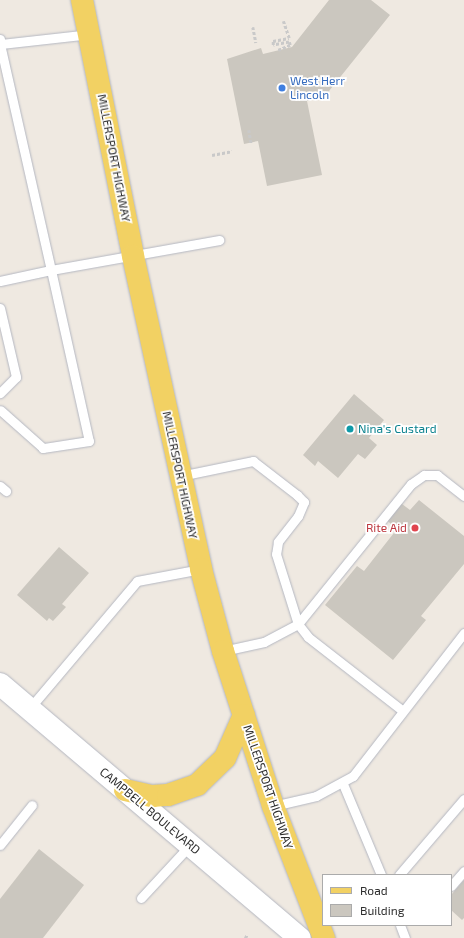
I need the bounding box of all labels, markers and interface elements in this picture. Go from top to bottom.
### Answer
place label: West Herr Lincoln [290,74,345,102]
marker: West Herr Lincoln [277,83,287,93]
street label: MILLERSPORT HIGHWAY [94,93,134,223]
street label: MILLERSPORT HIGHWAY [159,410,201,540]
place label: Nina's Custard [358,422,437,436]
marker: Nina's Custard [345,424,355,434]
place label: Rite Aid [366,521,407,535]
marker: Rite Aid [410,523,420,533]
street label: MILLERSPORT HIGHWAY [240,723,296,851]
street label: CAMPBELL BOULEVARD [97,765,203,857]
legend [322,874,452,926]
text: Road [360,883,388,897]
text: Building [360,903,404,917]

